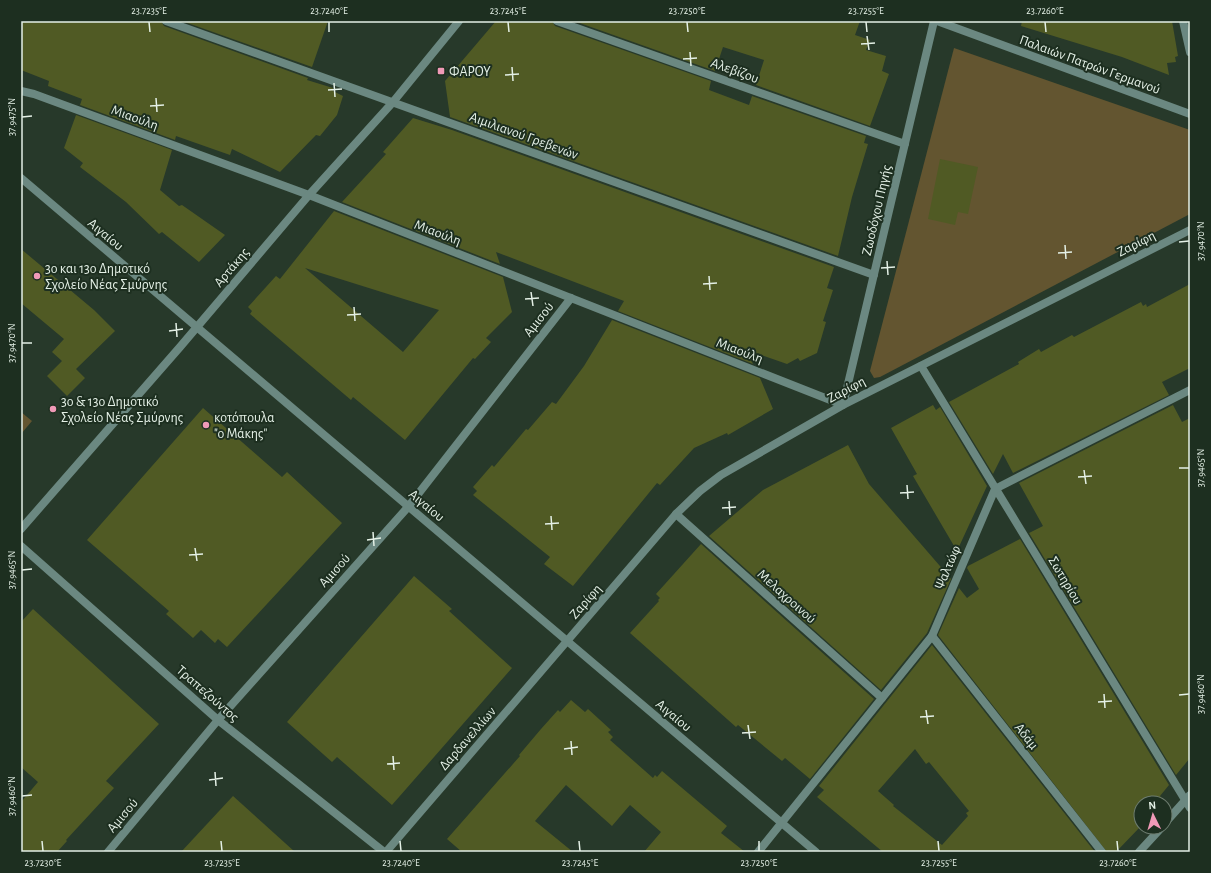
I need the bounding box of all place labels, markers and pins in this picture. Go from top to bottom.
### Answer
place label: ΦΑΡΟΥ [449,65,491,79]
marker: ΦΑΡΟΥ [436,66,446,76]
place label: 3ο και 13ο Δημοτικό Σχολείο Νέας Σμύρνης [45,262,168,292]
marker: 3ο και 13ο Δημοτικό Σχολείο Νέας Σμύρνης [32,271,42,281]
place label: 3ο & 13ο Δημοτικό Σχολείο Νέας Σμύρνης [61,395,184,425]
marker: 3ο & 13ο Δημοτικό Σχολείο Νέας Σμύρνης [48,404,58,414]
place label: κοτόπουλα "ο Μάκης" [214,411,274,441]
marker: κοτόπουλα "ο Μάκης" [201,420,211,430]

